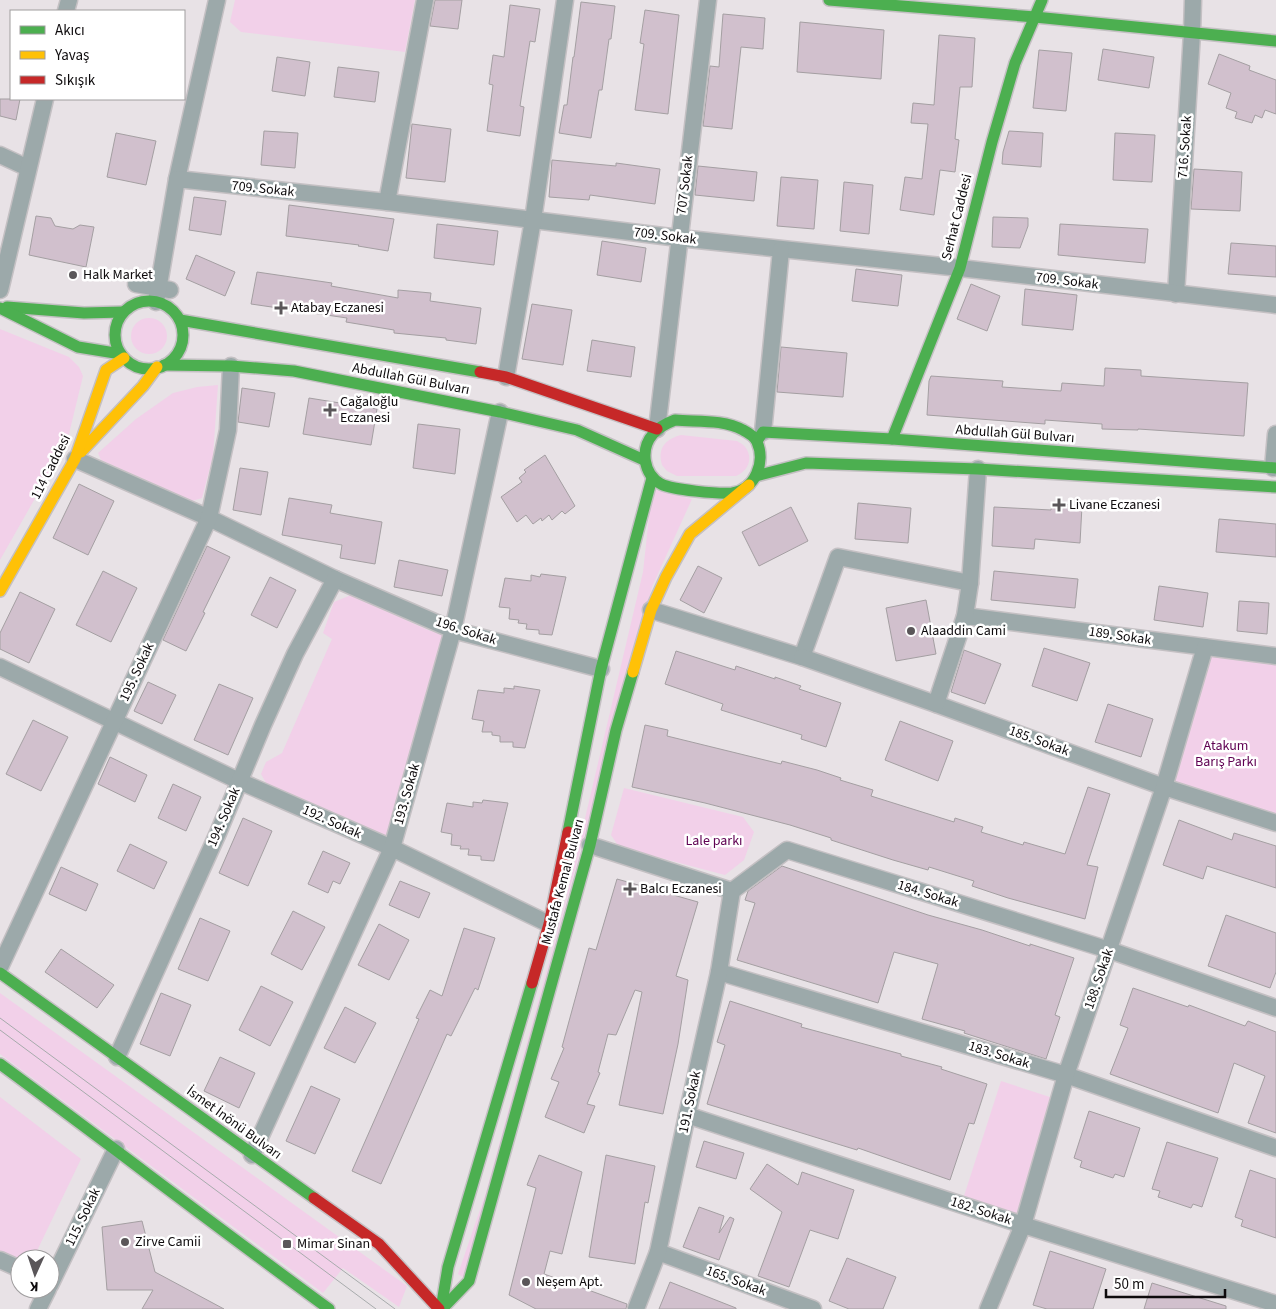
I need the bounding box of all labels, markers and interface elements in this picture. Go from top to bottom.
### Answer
legend [10,10,185,100]
text: Akıcı [55,20,85,41]
text: Yavaş [54,45,89,66]
text: Sıkışık [55,70,96,91]
street label: 716. Sokak [1173,115,1197,179]
street label: 707 Sokak [671,154,699,216]
street label: Serhat Caddesi [937,172,977,262]
street label: 709. Sokak [231,176,295,202]
street label: 709. Sokak [633,222,698,250]
place label: Halk Market [83,265,153,285]
street label: 709. Sokak [1035,267,1100,295]
marker: Halk Market [67,269,79,281]
place label: Atabay Eczanesi [291,298,384,318]
marker: Atabay Eczanesi [275,302,287,314]
street label: Abdullah Gül Bulvarı [351,358,471,400]
place label: Cağaloğlu Eczanesi [340,392,398,428]
marker: Cağaloğlu Eczanesi [324,404,336,416]
street label: Abdullah Gül Bulvarı [955,420,1075,448]
street label: 114 Caddesi [26,431,76,503]
place label: Livane Eczanesi [1069,495,1160,515]
marker: Livane Eczanesi [1053,499,1065,511]
street label: 196. Sokak [433,612,499,650]
place label: Alaaddin Cami [921,621,1006,641]
street label: 189. Sokak [1087,622,1153,650]
marker: Alaaddin Cami [905,625,917,637]
street label: 195. Sokak [115,639,159,705]
street label: 185. Sokak [1006,721,1072,761]
park label: Atakum Barış Parkı [1195,736,1257,772]
street label: 193. Sokak [389,761,425,827]
street label: 194. Sokak [202,784,246,850]
street label: 192. Sokak [299,800,365,844]
street label: Mustafa Kemal Bulvarı [537,817,589,947]
park label: Lale parkı [685,831,743,851]
street label: 184. Sokak [895,875,961,913]
place label: Balcı Eczanesi [640,879,722,899]
marker: Balcı Eczanesi [624,883,636,895]
street label: 188. Sokak [1079,946,1119,1012]
street label: 183. Sokak [966,1036,1032,1074]
street label: 191. Sokak [674,1069,706,1135]
street label: İsmet İnönü Bulvarı [182,1082,286,1164]
street label: 115. Sokak [60,1184,106,1250]
street label: 182. Sokak [948,1192,1014,1230]
place label: Zirve Camii [135,1232,201,1252]
place label: Mimar Sinan [297,1234,370,1254]
marker: Zirve Camii [119,1236,131,1248]
marker: Mimar Sinan [281,1238,293,1250]
north arrow [10,1249,60,1299]
street label: 165. Sokak [703,1261,769,1301]
scale bar [1106,1266,1225,1298]
place label: Neşem Apt. [536,1272,603,1292]
text: 50 m [1114,1274,1144,1295]
text: K [29,1276,39,1296]
marker: Neşem Apt. [520,1276,532,1288]

